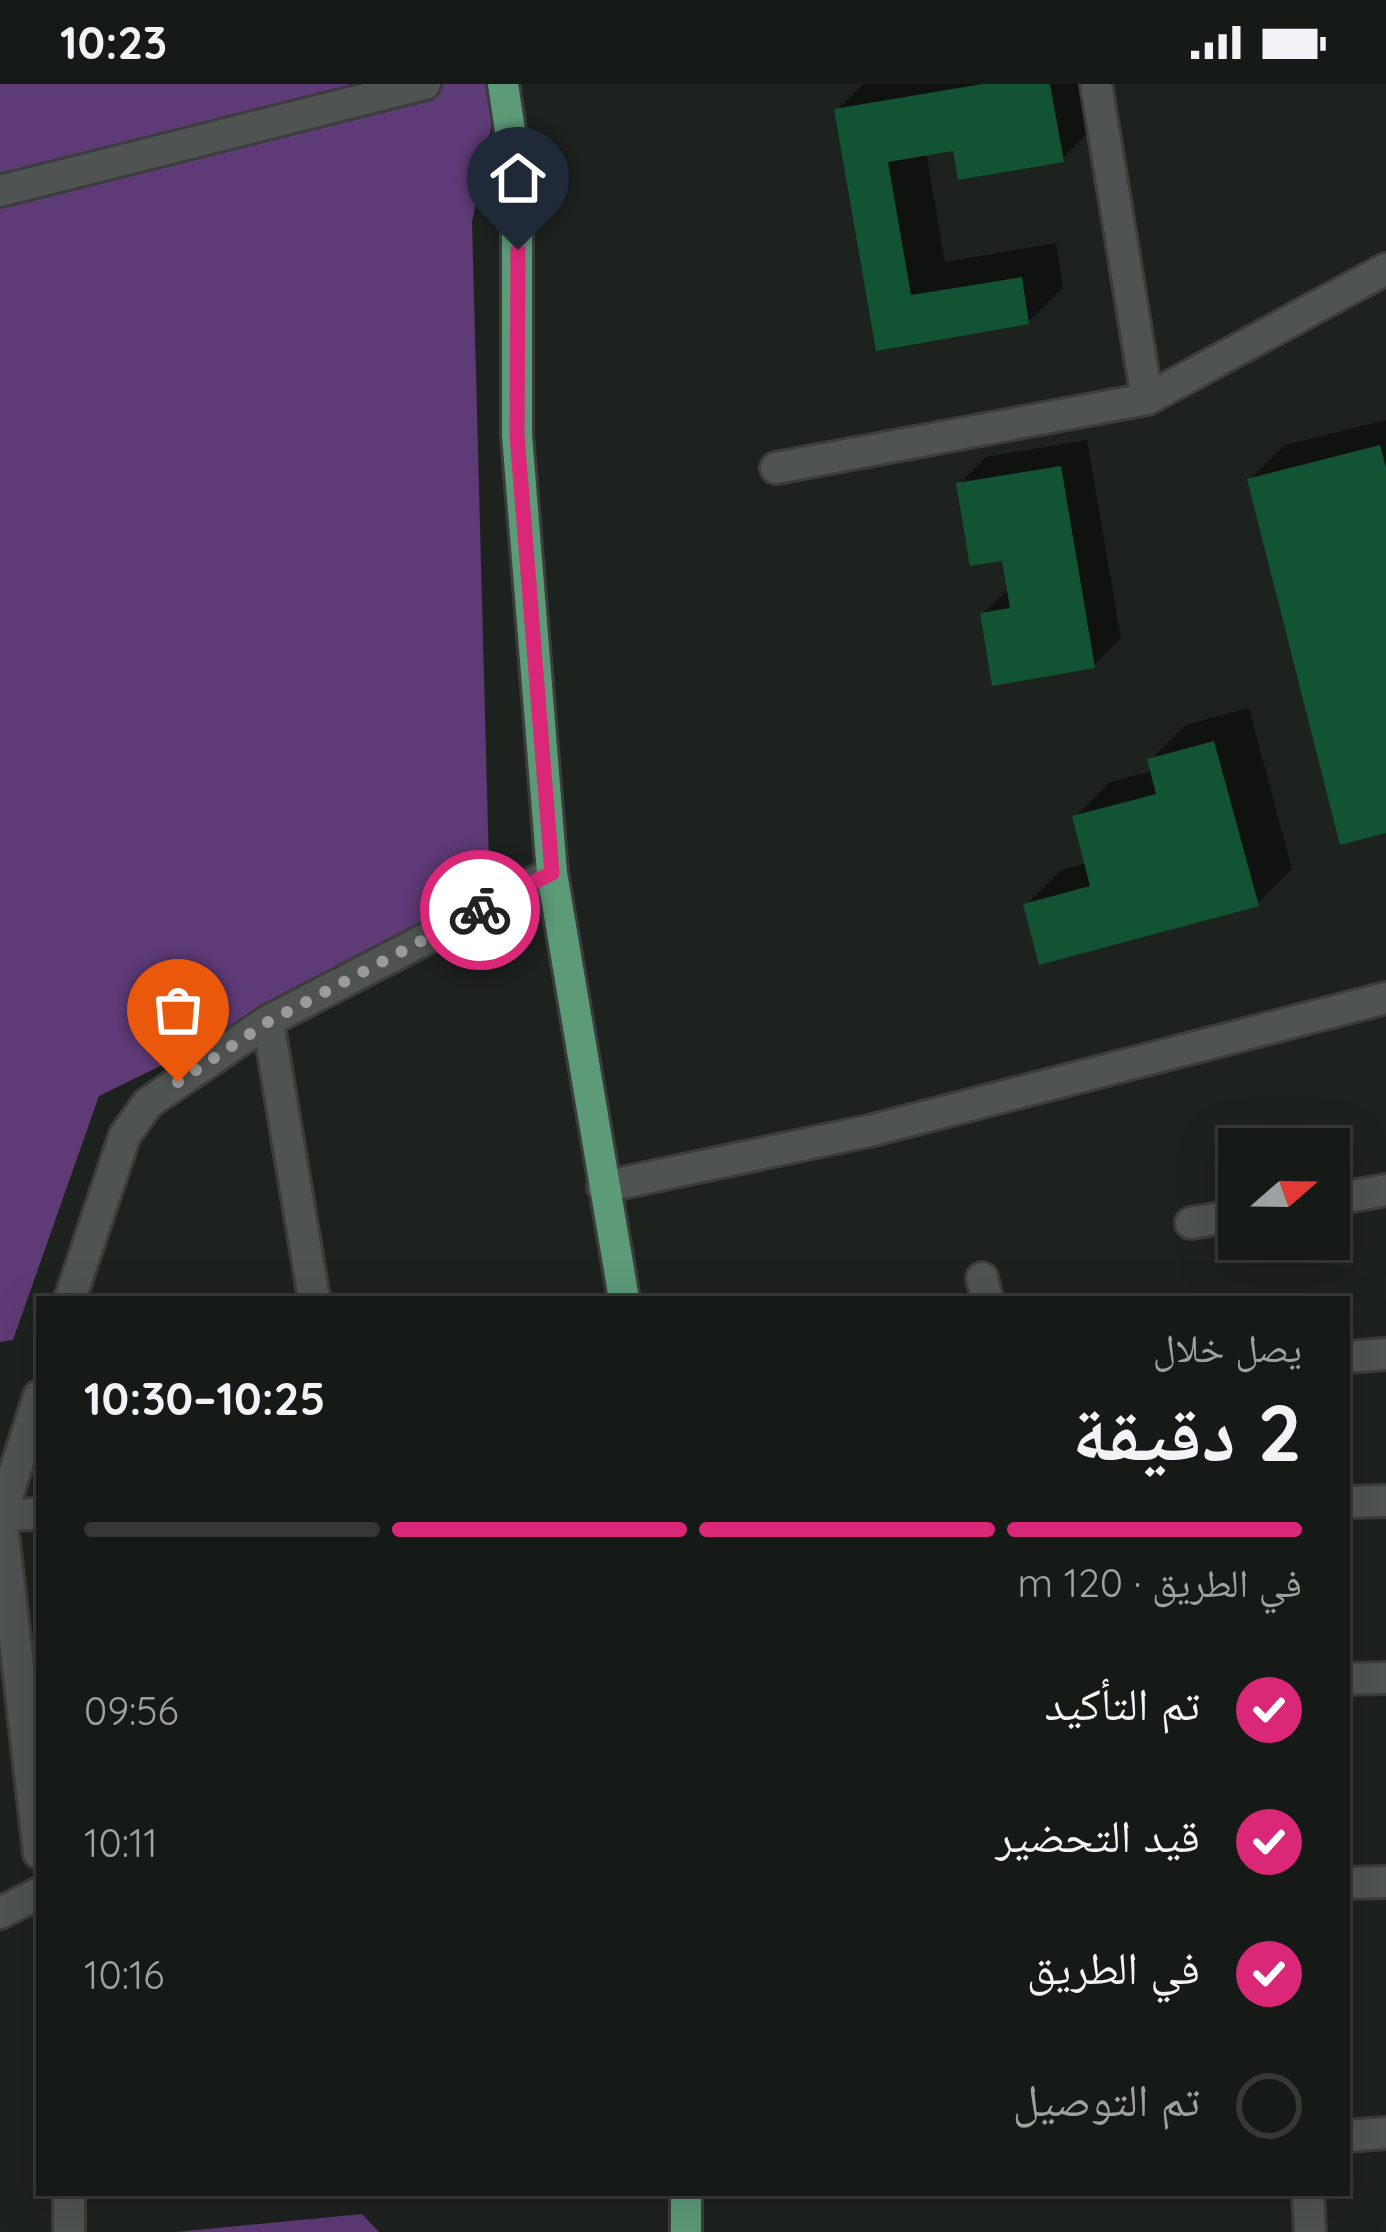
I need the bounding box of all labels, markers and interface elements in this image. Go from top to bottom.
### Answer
text: 10:23 [60,14,167,70]
pin [467,127,569,250]
icon: home [485,145,551,211]
courier [420,850,540,970]
icon: bike [447,877,513,943]
pin [127,959,229,1082]
icon: bag [145,977,211,1043]
north arrow [1218,1128,1350,1260]
map controls [1218,1128,1350,1260]
text: يصل خلال [1153,1323,1302,1372]
text: 10:25–10:30 [84,1370,325,1426]
text: 2 دقيقة [1072,1383,1302,1481]
text: في الطريق · 120 m [1018,1558,1302,1607]
text: تم التأكيد [1044,1675,1200,1731]
icon: check [1236,1677,1302,1743]
text: 09:56 [84,1686,179,1735]
text: قيد التحضير [995,1807,1200,1863]
icon: check [1236,1809,1302,1875]
text: 10:11 [84,1818,158,1867]
text: في الطريق [1027,1939,1200,1995]
icon: check [1236,1941,1302,2007]
text: 10:16 [84,1950,164,1999]
text: تم التوصيل [1013,2071,1200,2127]

